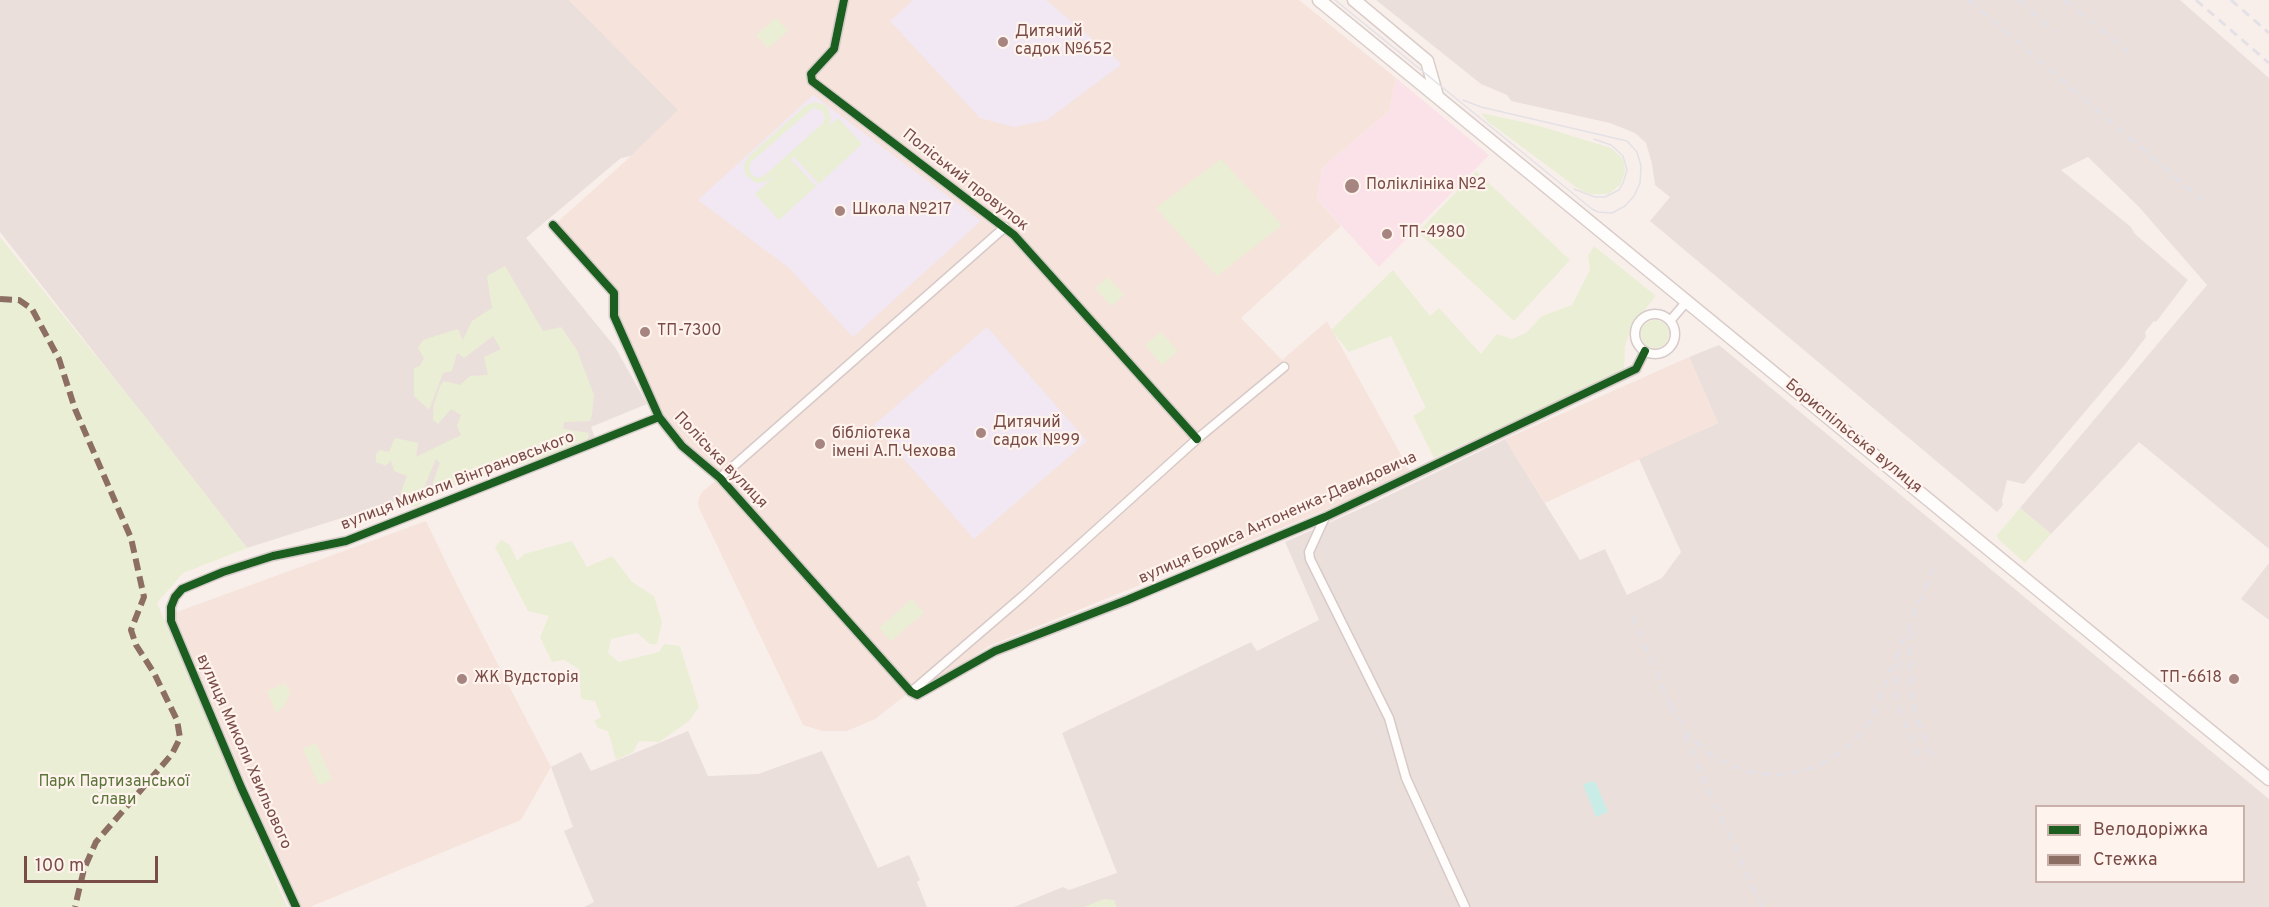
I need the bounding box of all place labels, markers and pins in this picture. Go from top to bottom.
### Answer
place label: Дитячий садок №652 [1015,23,1112,61]
marker: Дитячий садок №652 [996,35,1010,49]
place label: Поліклініка №2 [1366,176,1486,196]
marker: Поліклініка №2 [1343,177,1361,195]
place label: Школа №217 [852,201,951,221]
marker: Школа №217 [833,204,847,218]
place label: ТП-4980 [1399,224,1466,244]
marker: ТП-4980 [1380,227,1394,241]
place label: ТП-7300 [657,322,722,342]
marker: ТП-7300 [638,325,652,339]
place label: Дитячий садок №99 [993,414,1080,452]
place label: бібліотека імені А.П.Чехова [832,425,956,463]
marker: Дитячий садок №99 [974,426,988,440]
marker: бібліотека імені А.П.Чехова [813,437,827,451]
place label: ЖК Вудсторія [474,669,579,689]
place label: ТП-6618 [2160,669,2222,689]
marker: ЖК Вудсторія [455,672,469,686]
marker: ТП-6618 [2227,672,2241,686]

